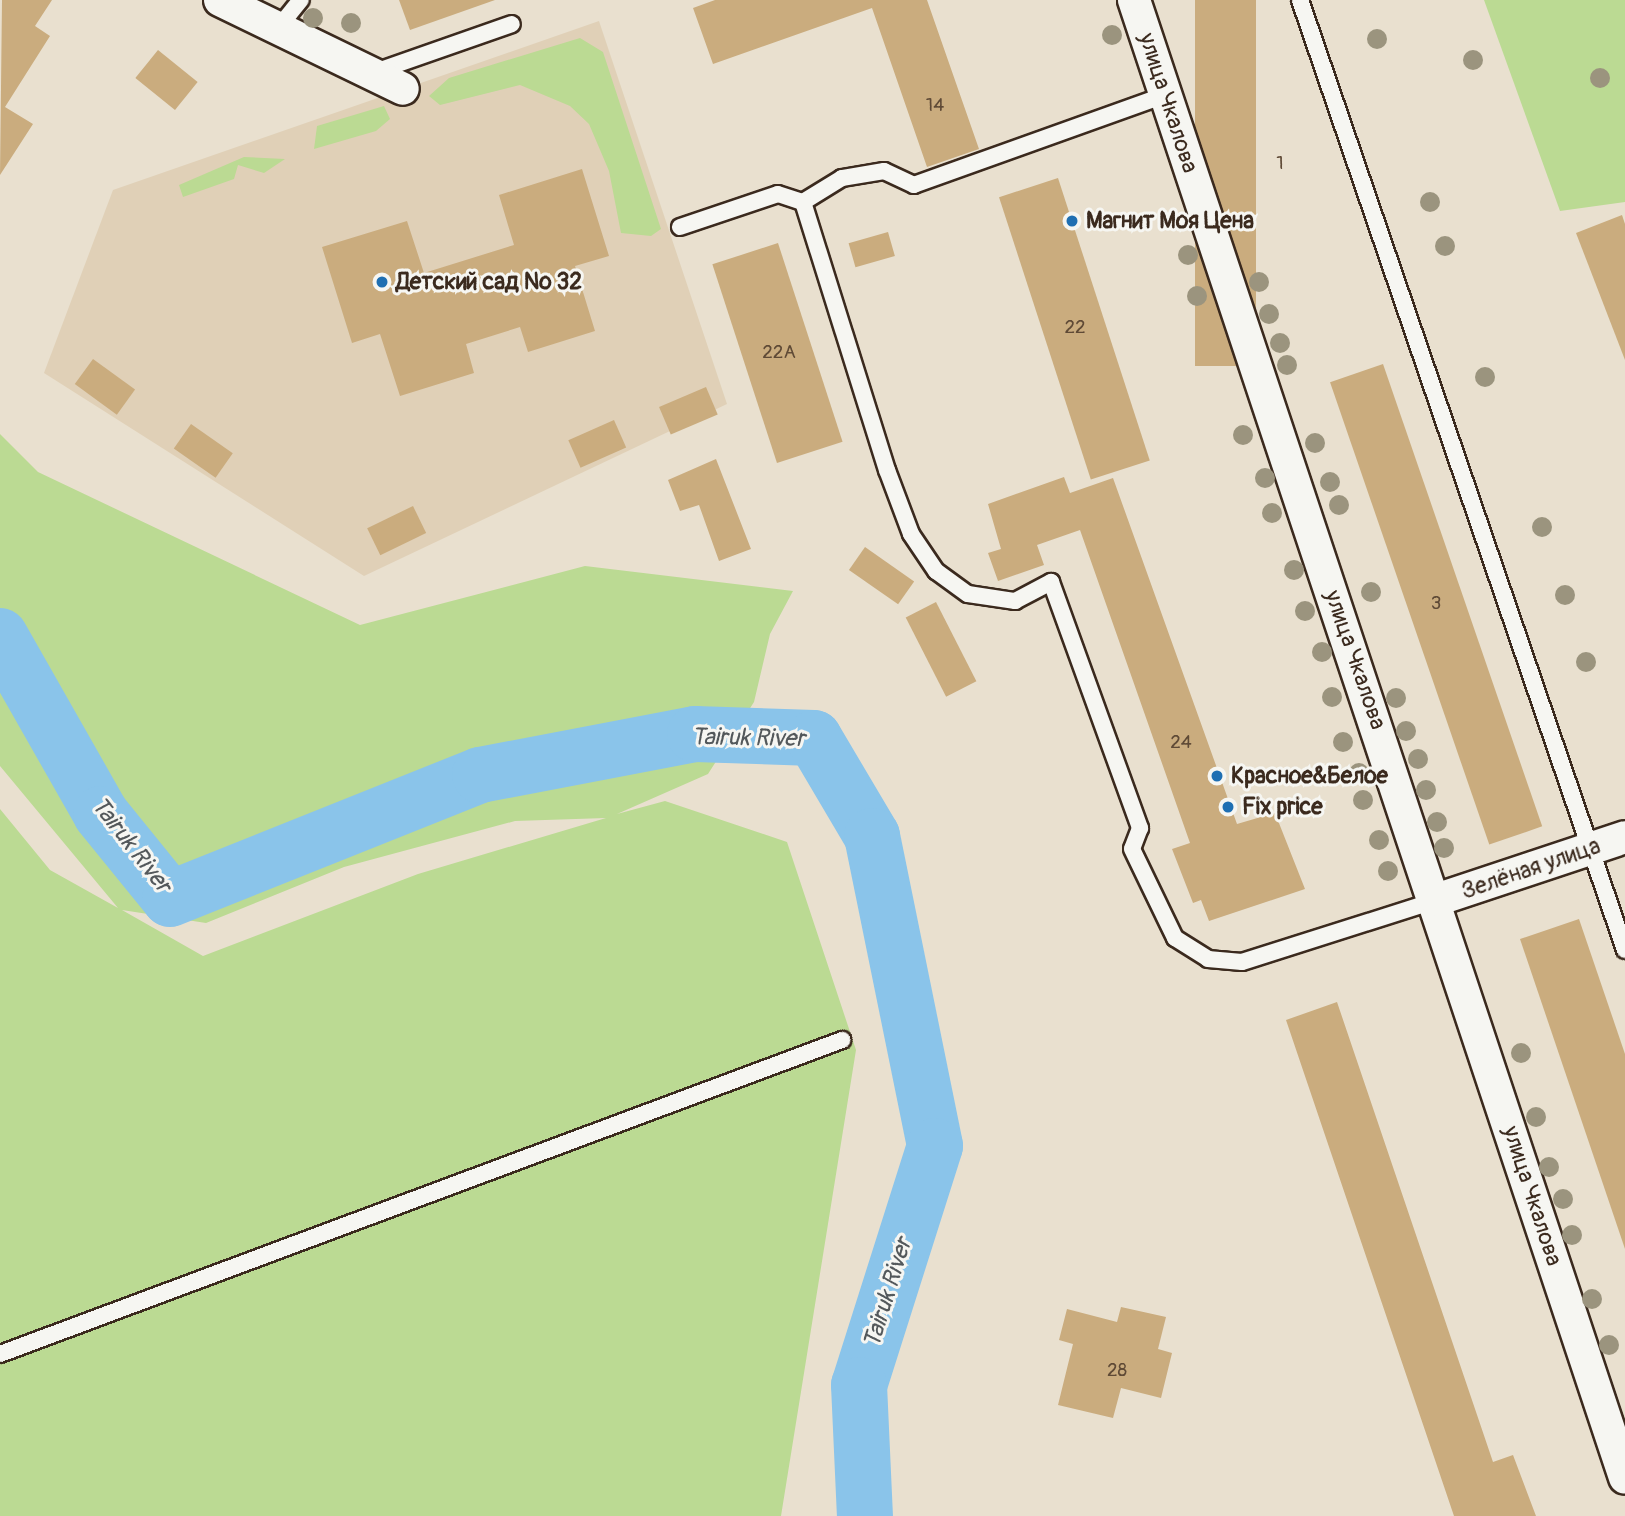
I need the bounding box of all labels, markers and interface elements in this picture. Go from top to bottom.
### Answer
street label: улица Чкалова [1132,30,1204,176]
house number: 14 [926,95,944,117]
house number: 1 [1276,153,1284,175]
place label: Магнит Моя Цена [1086,207,1254,235]
marker: Магнит Моя Цена [1064,213,1080,229]
place label: Детский сад № 32 [396,268,582,296]
marker: Детский сад № 32 [374,274,390,290]
house number: 22 [1064,317,1086,339]
house number: 22А [762,342,796,364]
street label: улица Чкалова [1318,587,1392,733]
house number: 3 [1431,593,1441,615]
water label: Tairuk River [691,723,805,753]
house number: 24 [1170,732,1192,754]
place label: Красное&Белое [1231,762,1388,790]
marker: Красное&Белое [1209,768,1225,784]
water label: Tairuk River [85,792,177,898]
place label: Fix price [1242,793,1323,821]
marker: Fix price [1220,799,1236,815]
street label: Зелёная улица [1458,832,1604,906]
street label: улица Чкалова [1496,1123,1568,1269]
water label: Tairuk River [858,1235,918,1351]
house number: 28 [1107,1360,1127,1382]

